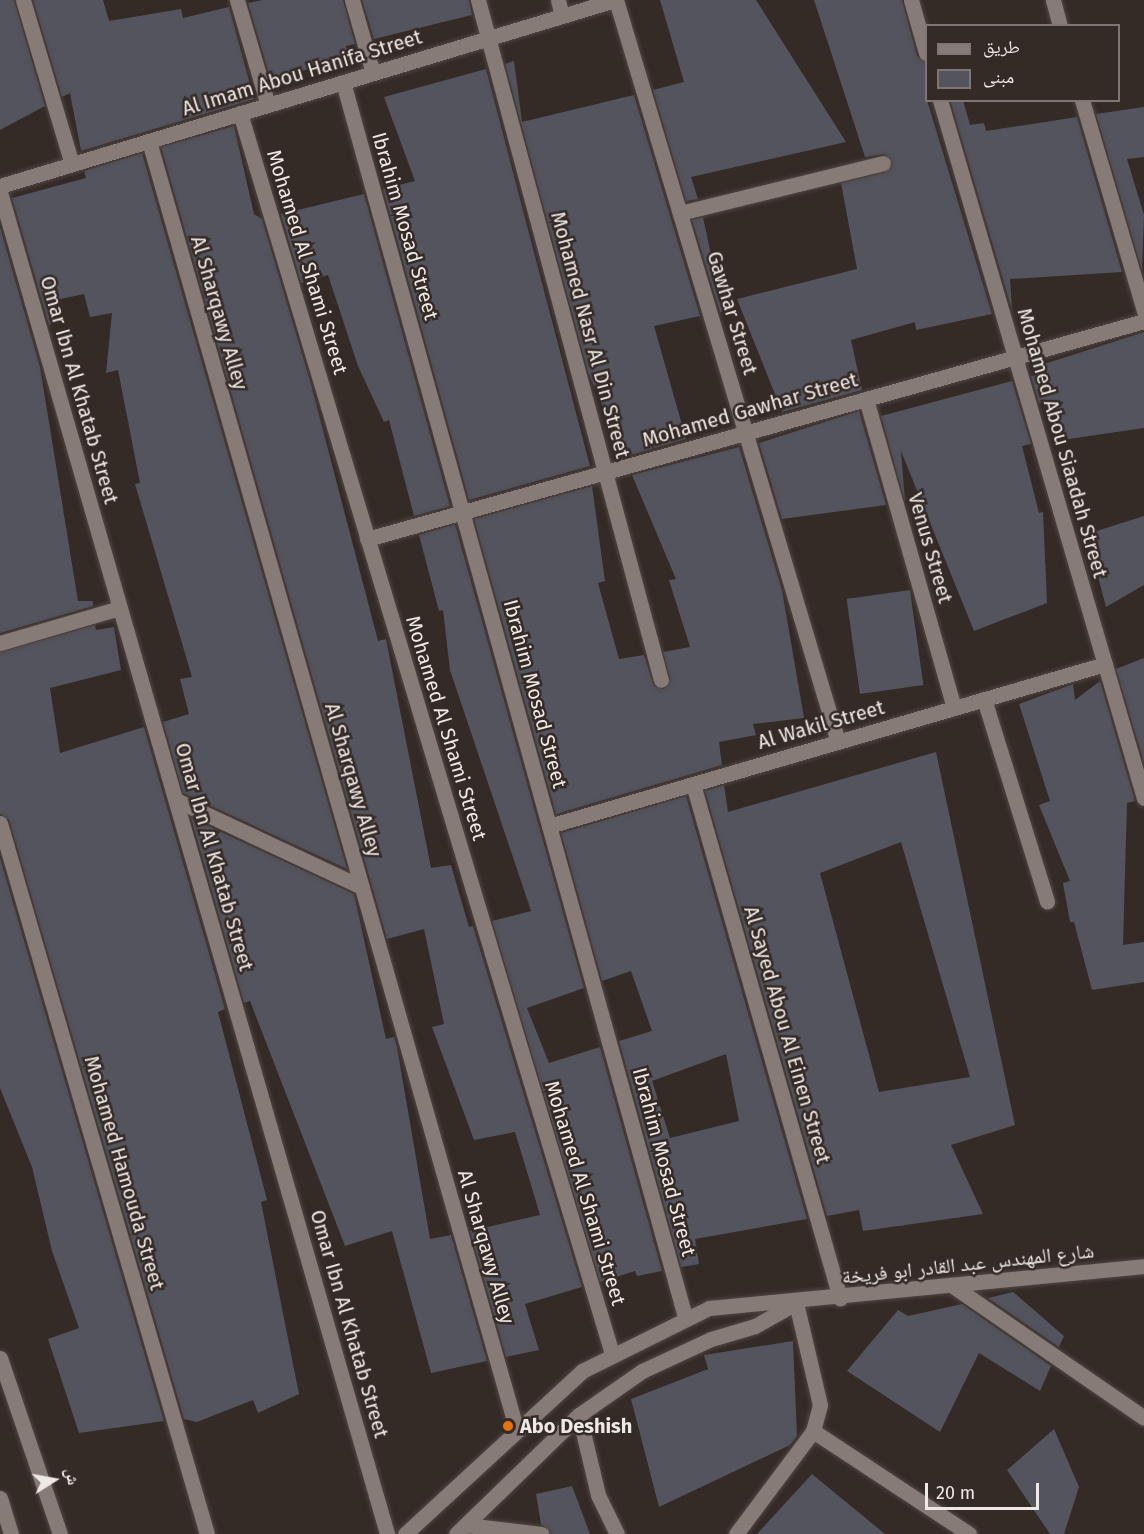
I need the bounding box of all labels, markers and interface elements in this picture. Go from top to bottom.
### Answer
legend [925,24,1120,102]
street label: Al Imam Abou Hanifa Street [179,25,425,121]
text: طريق [983,36,1020,58]
text: مبنى [983,66,1014,88]
street label: Ibrahim Mosad Street [367,129,443,323]
street label: Mohamed Al Shami Street [261,147,353,377]
street label: Mohamed Nasr Al Din Street [546,209,634,461]
street label: Al Sharqawy Alley [186,233,252,393]
street label: Gawhar Street [702,248,762,378]
street label: Omar Ibn Al Khatab Street [35,273,123,507]
street label: Mohamed Abou Siaadah Street [1012,305,1112,581]
street label: Mohamed Gawhar Street [640,368,860,452]
street label: Venus Street [903,490,957,606]
street label: Ibrahim Mosad Street [498,597,572,791]
street label: Mohamed Al Shami Street [400,613,492,843]
street label: Al Wakil Street [755,695,887,755]
street label: Al Sharqawy Alley [320,700,386,860]
street label: Omar Ibn Al Khatab Street [170,740,258,974]
street label: Al Sayed Abou Al Einen Street [739,903,835,1167]
street label: Mohamed Hamouda Street [79,1053,169,1293]
street label: Ibrahim Mosad Street [627,1065,701,1259]
street label: Mohamed Al Shami Street [539,1078,631,1308]
street label: Al Sharqawy Alley [453,1167,519,1327]
street label: Omar Ibn Al Khatab Street [305,1207,393,1441]
street label: شارع المهندس عبد القادر ابو فريخة [841,1239,1095,1289]
place label: Abo Deshish [520,1414,632,1438]
marker: Abo Deshish [501,1419,515,1433]
north arrow [24,1450,84,1510]
text: ش [61,1466,83,1487]
scale bar [928,1471,1042,1509]
text: 20 m [936,1482,975,1504]

